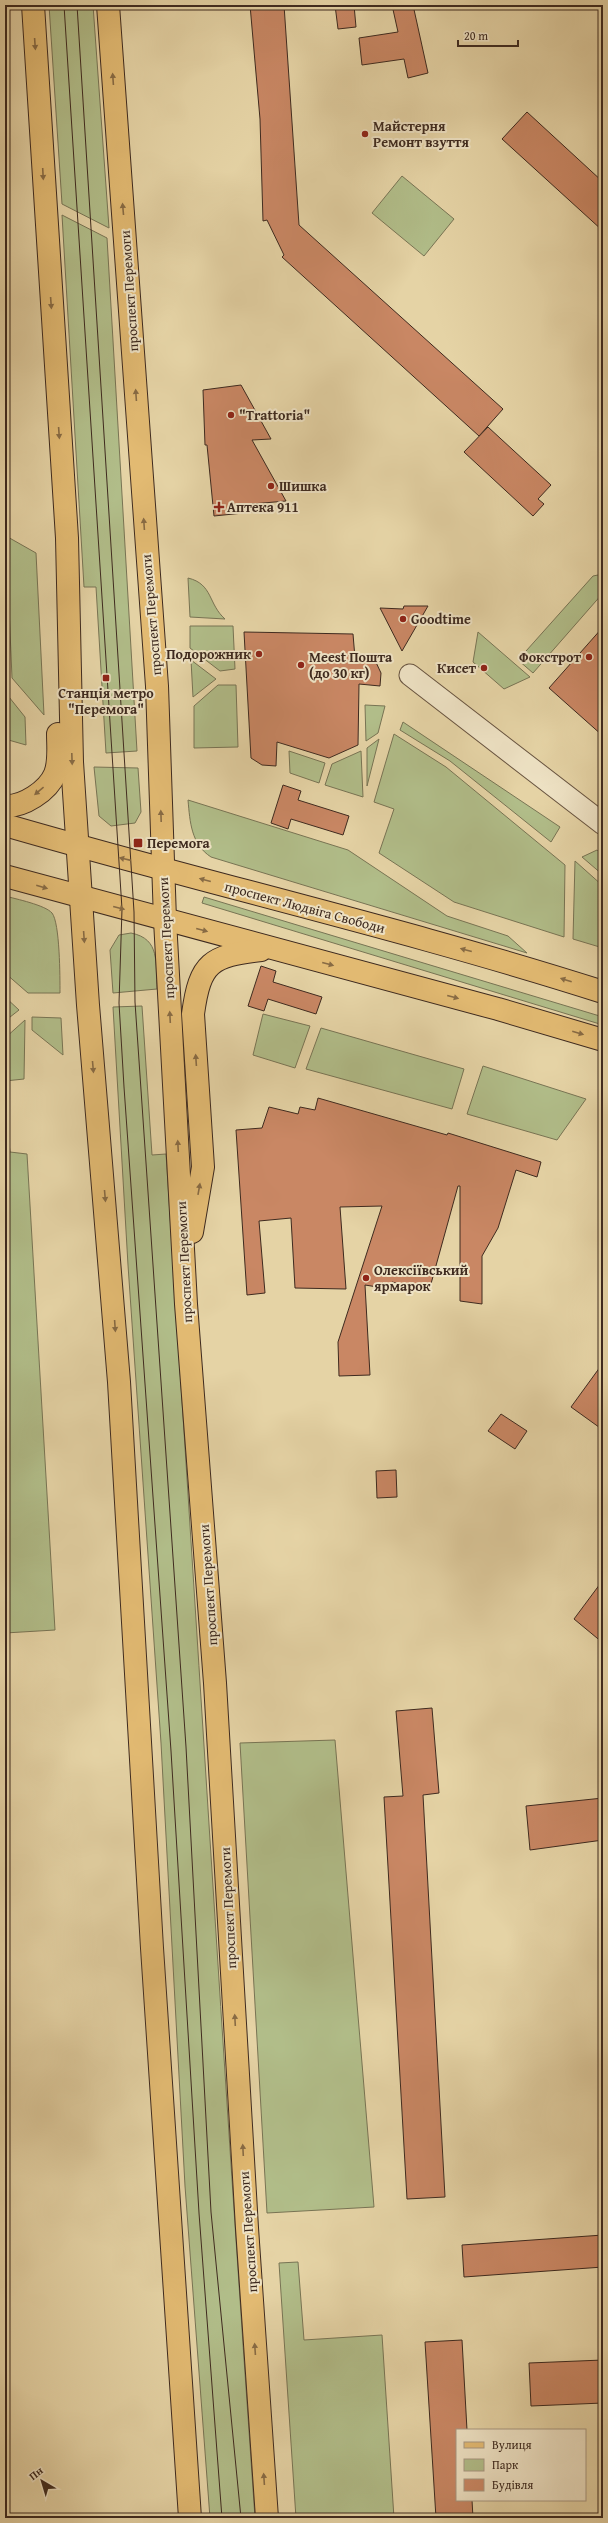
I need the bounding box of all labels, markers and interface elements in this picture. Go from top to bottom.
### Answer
scale bar [458,22,518,48]
text: 20 m [464,27,488,44]
one-way arrow [32,38,39,50]
one-way arrow [110,73,117,85]
place label: Майстерня Ремонт взуття [373,116,470,152]
marker: Майстерня Ремонт взуття [360,129,370,139]
one-way arrow [40,168,46,181]
one-way arrow [120,203,127,215]
street label: проспект Перемоги [115,230,143,352]
one-way arrow [47,297,54,309]
one-way arrow [132,389,139,401]
place label: "Trattoria" [239,405,310,425]
marker: "Trattoria" [226,410,236,420]
one-way arrow [56,427,63,439]
place label: Шишка [279,476,327,496]
marker: Шишка [266,481,276,491]
place label: Аптека 911 [227,497,299,517]
marker: Аптека 911 [214,502,224,512]
one-way arrow [141,517,147,530]
street label: проспект Перемоги [136,554,166,676]
place label: Goodtime [411,609,471,629]
marker: Goodtime [398,614,408,624]
place label: Подорожник [166,644,252,664]
place label: Meest Пошта (до 30 кг) [309,647,393,683]
place label: Фокстрот [519,647,582,667]
marker: Подорожник [254,649,264,659]
marker: Фокстрот [584,652,594,662]
place label: Кисет [437,658,477,678]
marker: Meest Пошта (до 30 кг) [296,660,306,670]
marker: Кисет [479,663,489,673]
marker: Станція метро "Перемога" [101,673,111,683]
place label: Станція метро "Перемога" [58,683,154,719]
one-way arrow [69,753,75,766]
one-way arrow [34,787,44,796]
one-way arrow [158,809,164,822]
place label: Перемога [147,833,210,853]
marker: Перемога [132,837,144,849]
one-way arrow [119,855,131,861]
street label: проспект Людвіга Свободи [223,876,387,938]
street label: проспект Перемоги [153,877,179,999]
one-way arrow [199,877,211,883]
one-way arrow [37,884,49,890]
one-way arrow [113,905,125,911]
one-way arrow [196,927,208,933]
one-way arrow [80,931,87,943]
one-way arrow [459,947,471,953]
one-way arrow [322,961,334,967]
one-way arrow [560,977,572,983]
one-way arrow [448,994,460,1000]
one-way arrow [167,1011,174,1023]
one-way arrow [573,1030,585,1036]
one-way arrow [193,1053,199,1066]
one-way arrow [90,1061,97,1073]
one-way arrow [175,1139,181,1152]
one-way arrow [196,1183,202,1195]
one-way arrow [102,1190,108,1202]
street label: проспект Перемоги [171,1201,197,1323]
place label: Олексіївський ярмарок [373,1260,469,1296]
marker: Олексіївський ярмарок [361,1273,371,1283]
one-way arrow [112,1320,119,1332]
street label: проспект Перемоги [194,1524,222,1646]
street label: проспект Перемоги [215,1847,241,1969]
one-way arrow [232,2013,238,2026]
one-way arrow [239,2144,246,2156]
street label: проспект Перемоги [234,2171,262,2293]
one-way arrow [252,2343,259,2355]
legend [456,2429,586,2501]
text: Вулиця [492,2436,532,2453]
text: Парк [492,2456,519,2473]
north arrow [22,2461,62,2501]
text: Пн [25,2462,47,2484]
one-way arrow [261,2473,268,2485]
text: Будівля [492,2476,533,2493]

